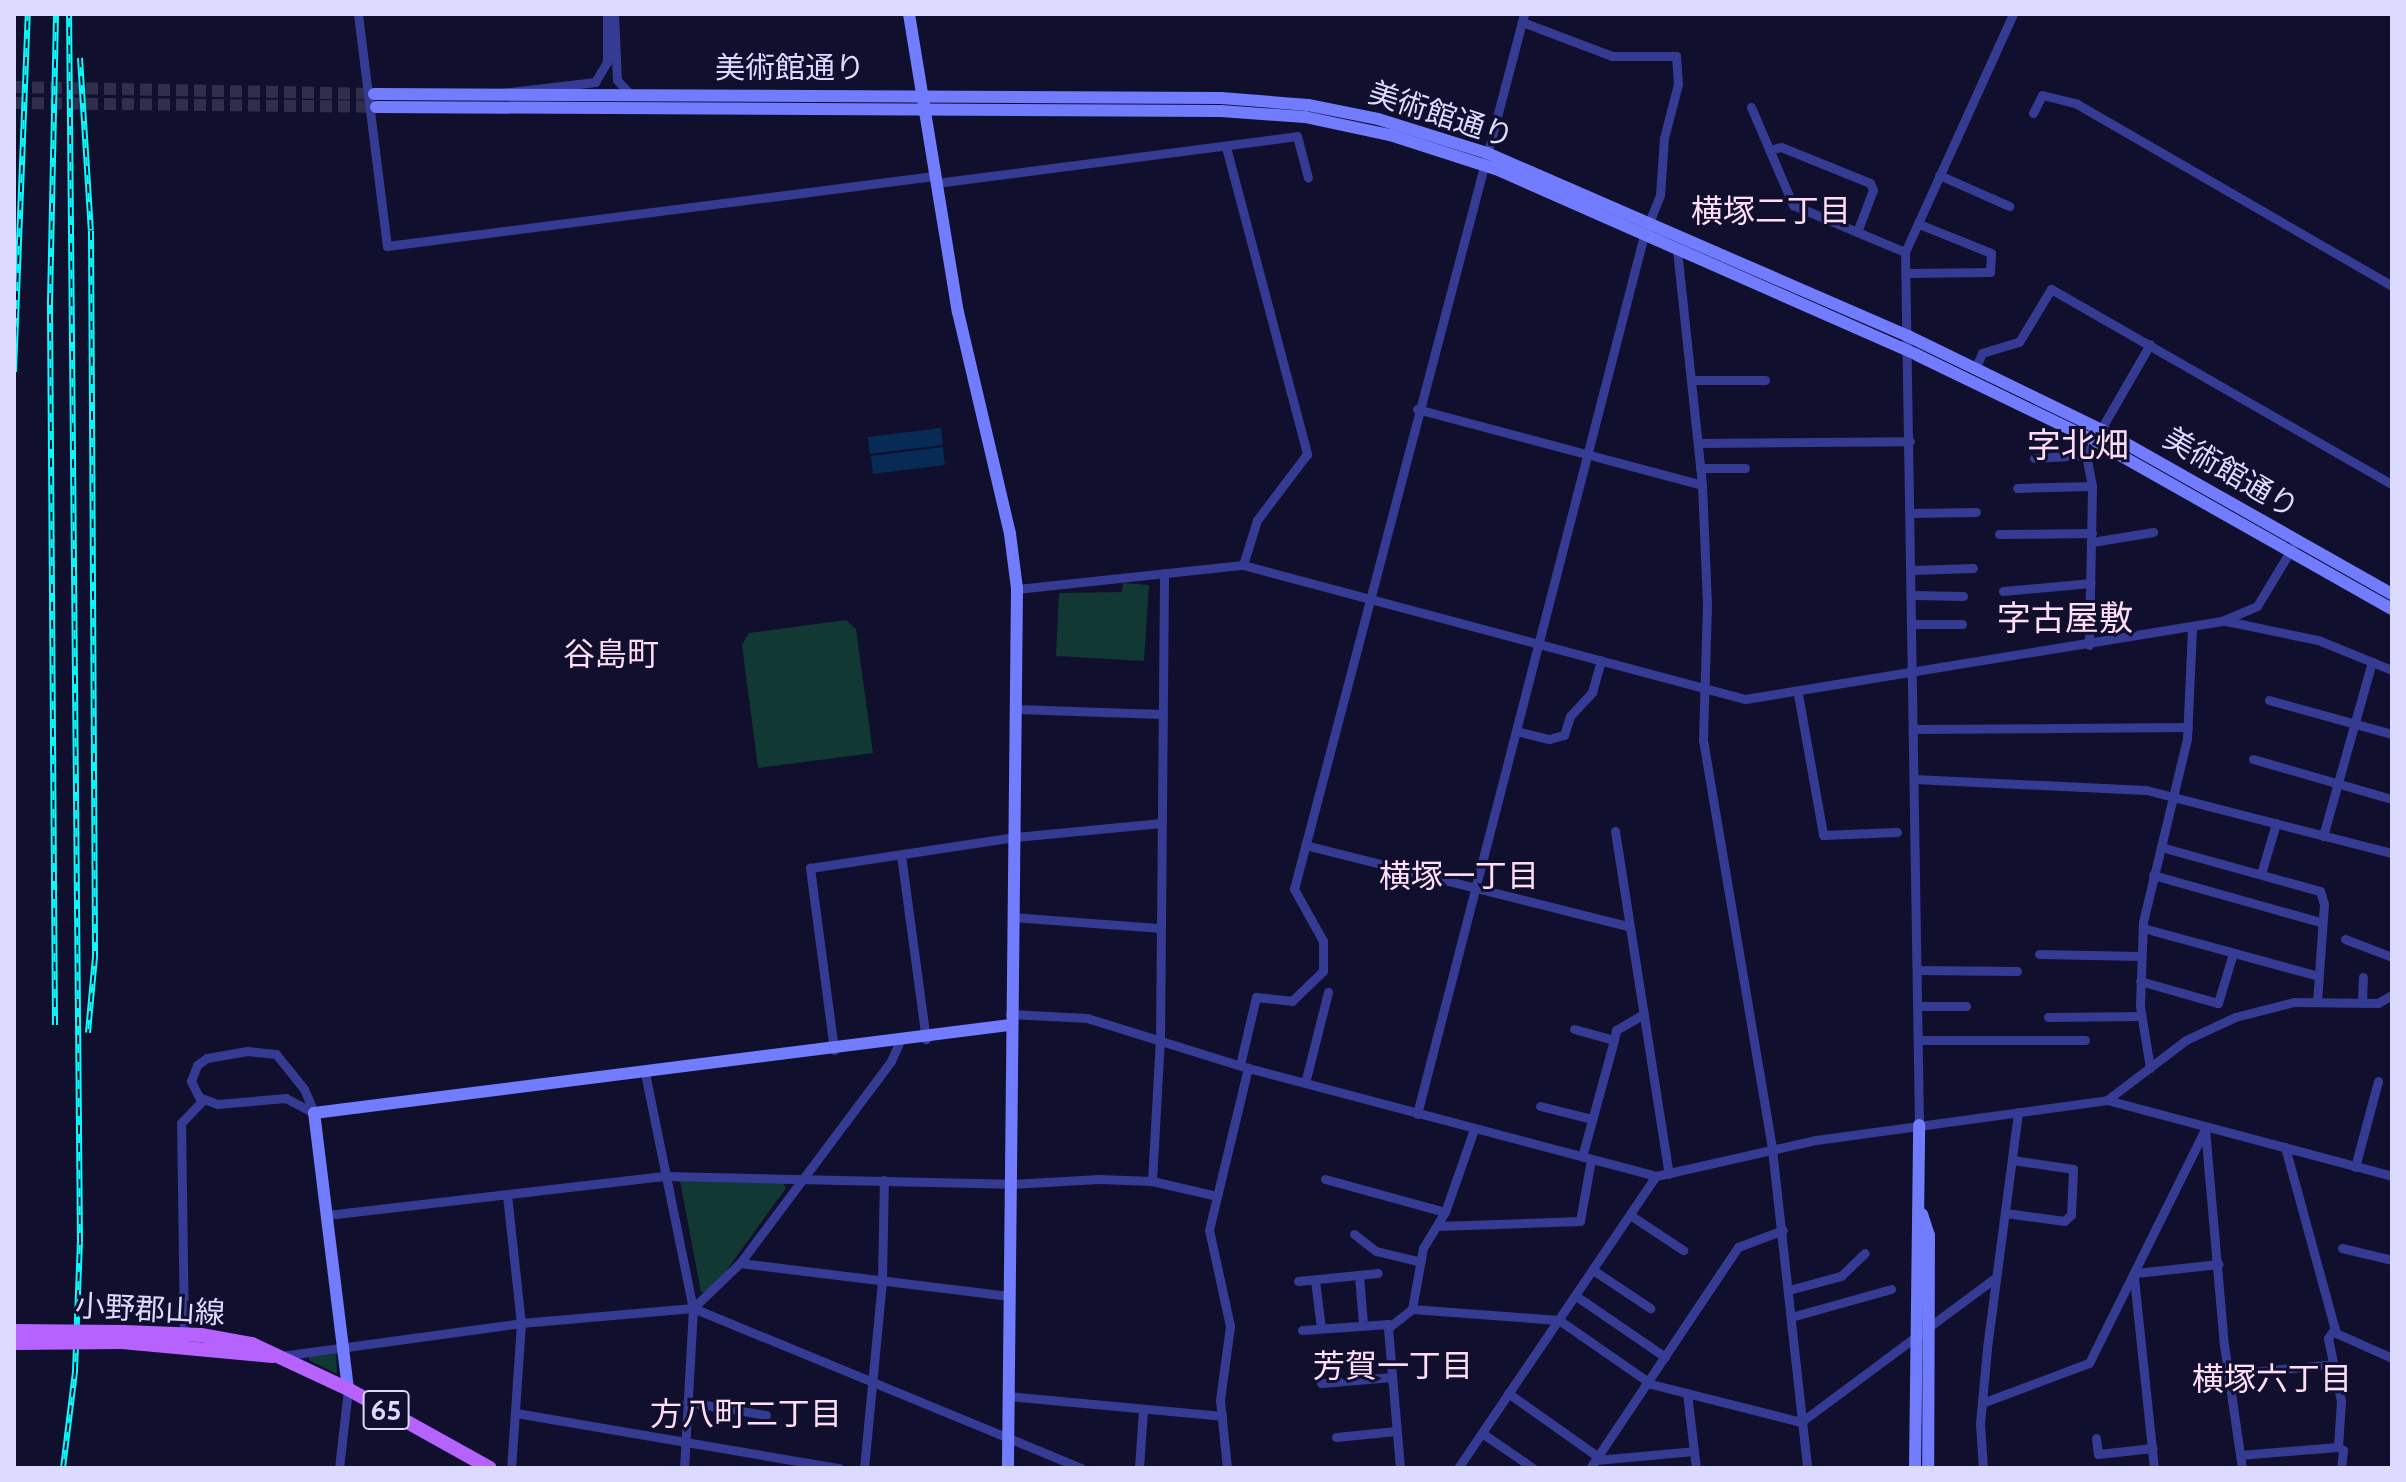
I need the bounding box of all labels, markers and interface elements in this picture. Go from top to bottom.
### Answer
street label: 美術館通り [715,50,865,86]
street label: 美術館通り [1364,75,1518,155]
district label: 横塚二丁目 [1691,192,1851,230]
street label: 美術館通り [2157,420,2305,526]
district label: 字北畑 [2027,426,2129,466]
district label: 字古屋敷 [1997,599,2133,639]
district label: 谷島町 [563,635,659,673]
district label: 横塚一丁目 [1379,857,1539,895]
street label: 小野郡山線 [74,1288,226,1332]
district label: 芳賀一丁目 [1313,1347,1473,1385]
district label: 横塚六丁目 [2192,1360,2352,1398]
road number: 65 [362,1386,410,1434]
district label: 方八町二丁目 [650,1395,842,1433]

